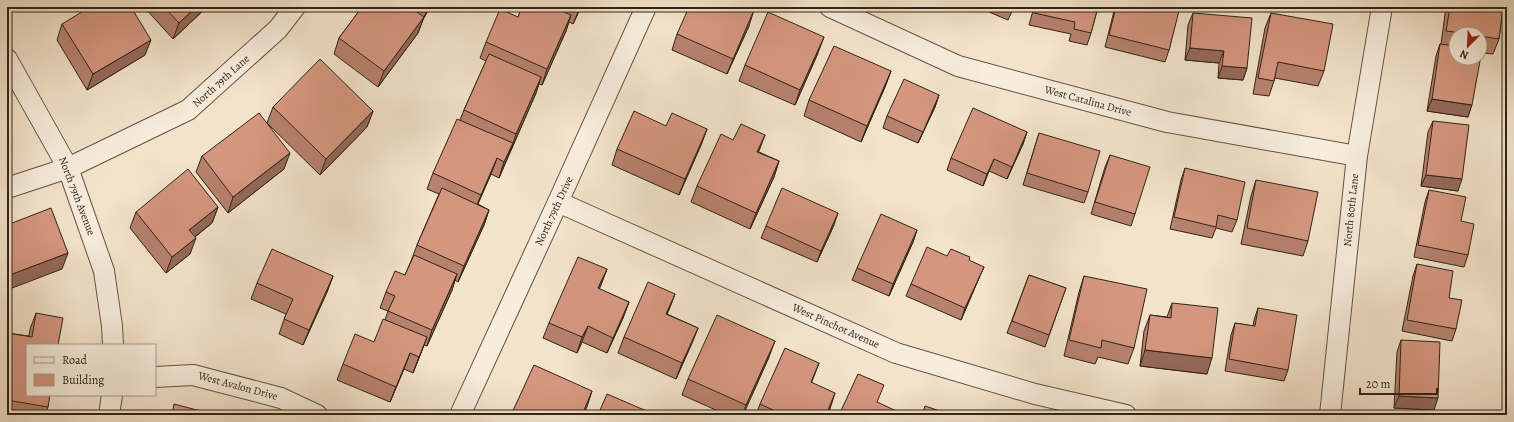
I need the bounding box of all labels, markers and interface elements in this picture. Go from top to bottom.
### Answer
north arrow [1448,26,1488,66]
text: N [1457,46,1471,63]
street label: North 79th Lane [189,51,253,111]
street label: West Catalina Drive [1042,82,1133,120]
street label: North 79th Avenue [55,155,99,238]
street label: North 80th Lane [1340,173,1362,247]
street label: North 79th Drive [531,174,577,248]
street label: West Pinchot Avenue [789,300,882,352]
legend [26,344,156,396]
text: Road [62,352,88,368]
street label: West Avalon Drive [196,368,279,404]
scale bar [1360,370,1437,396]
text: Building [62,372,104,388]
text: 20 m [1366,376,1390,392]

